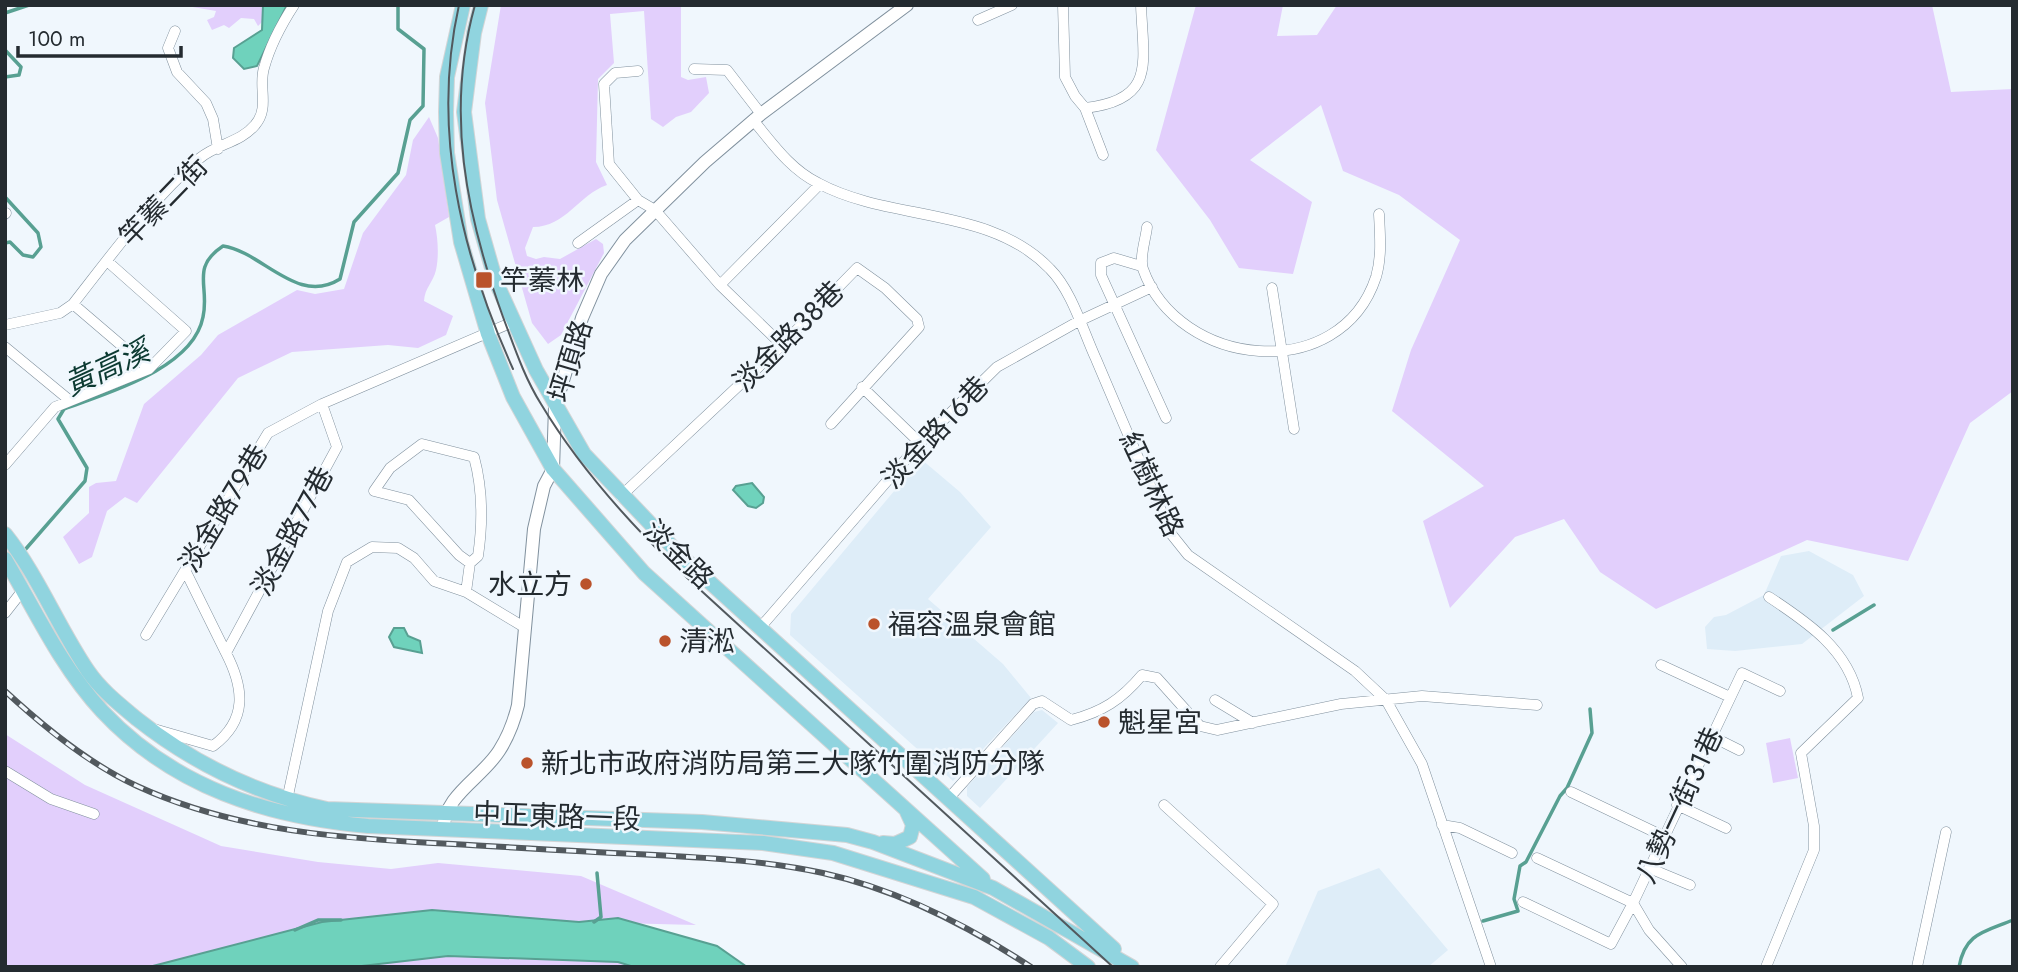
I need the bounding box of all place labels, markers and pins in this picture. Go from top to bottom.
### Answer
place label: 竿蓁林 [500,260,584,301]
marker: 竿蓁林 [474,270,494,290]
place label: 水立方 [488,564,572,605]
marker: 水立方 [578,576,594,592]
place label: 福容溫泉會館 [888,604,1056,645]
marker: 福容溫泉會館 [866,616,882,632]
place label: 清淞 [679,621,735,662]
marker: 清淞 [657,633,673,649]
place label: 魁星宮 [1118,702,1202,743]
marker: 魁星宮 [1096,714,1112,730]
place label: 新北市政府消防局第三大隊竹圍消防分隊 [541,743,1045,784]
marker: 新北市政府消防局第三大隊竹圍消防分隊 [519,755,535,771]

